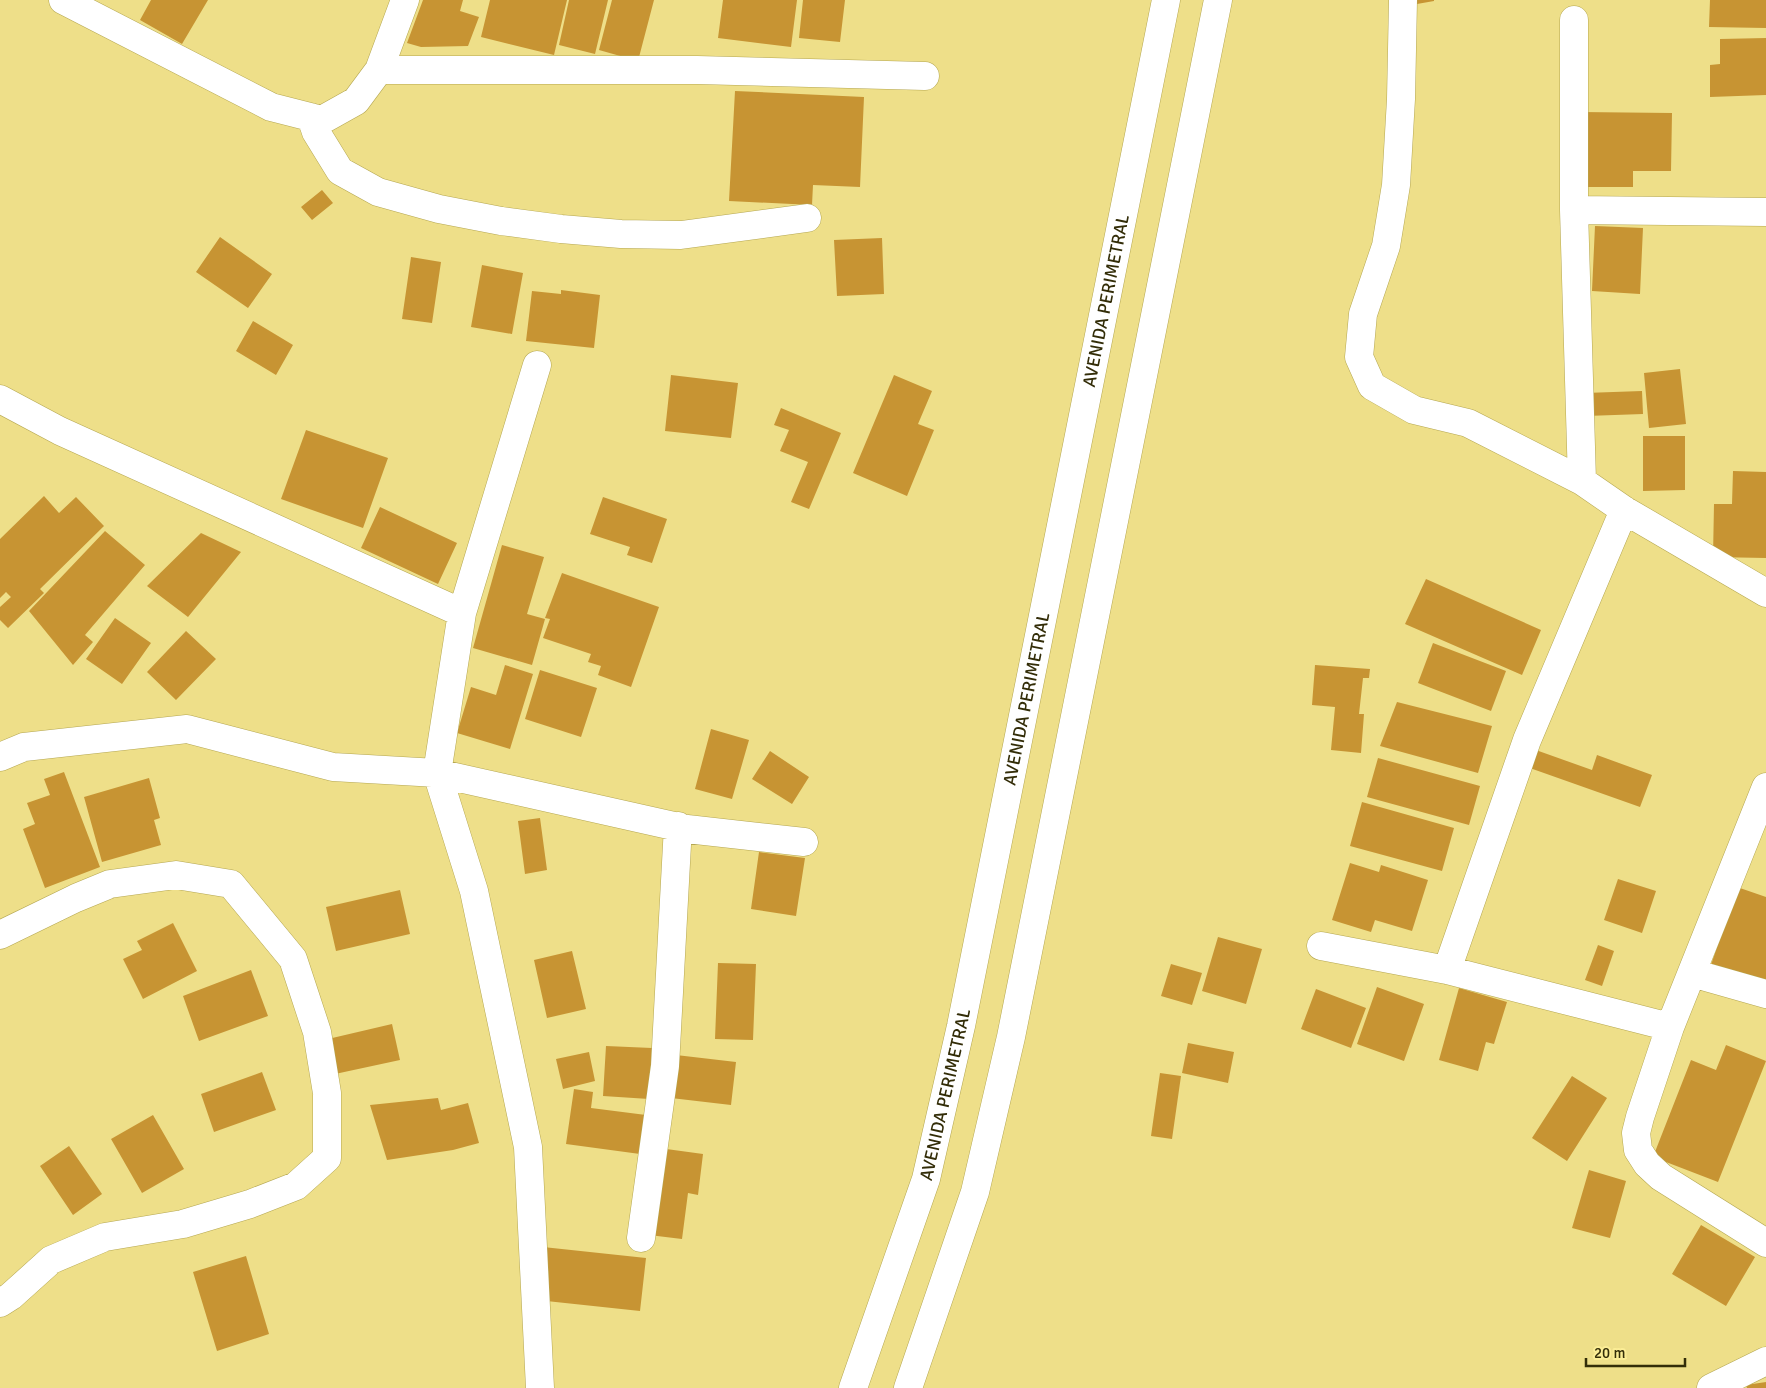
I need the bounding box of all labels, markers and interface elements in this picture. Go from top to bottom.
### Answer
street label: AVENIDA PERIMETRAL [1078,212,1134,389]
street label: AVENIDA PERIMETRAL [998,610,1054,787]
street label: AVENIDA PERIMETRAL [915,1007,975,1183]
scale bar [1586,1336,1685,1368]
text: 20 m [1594,1344,1625,1362]

